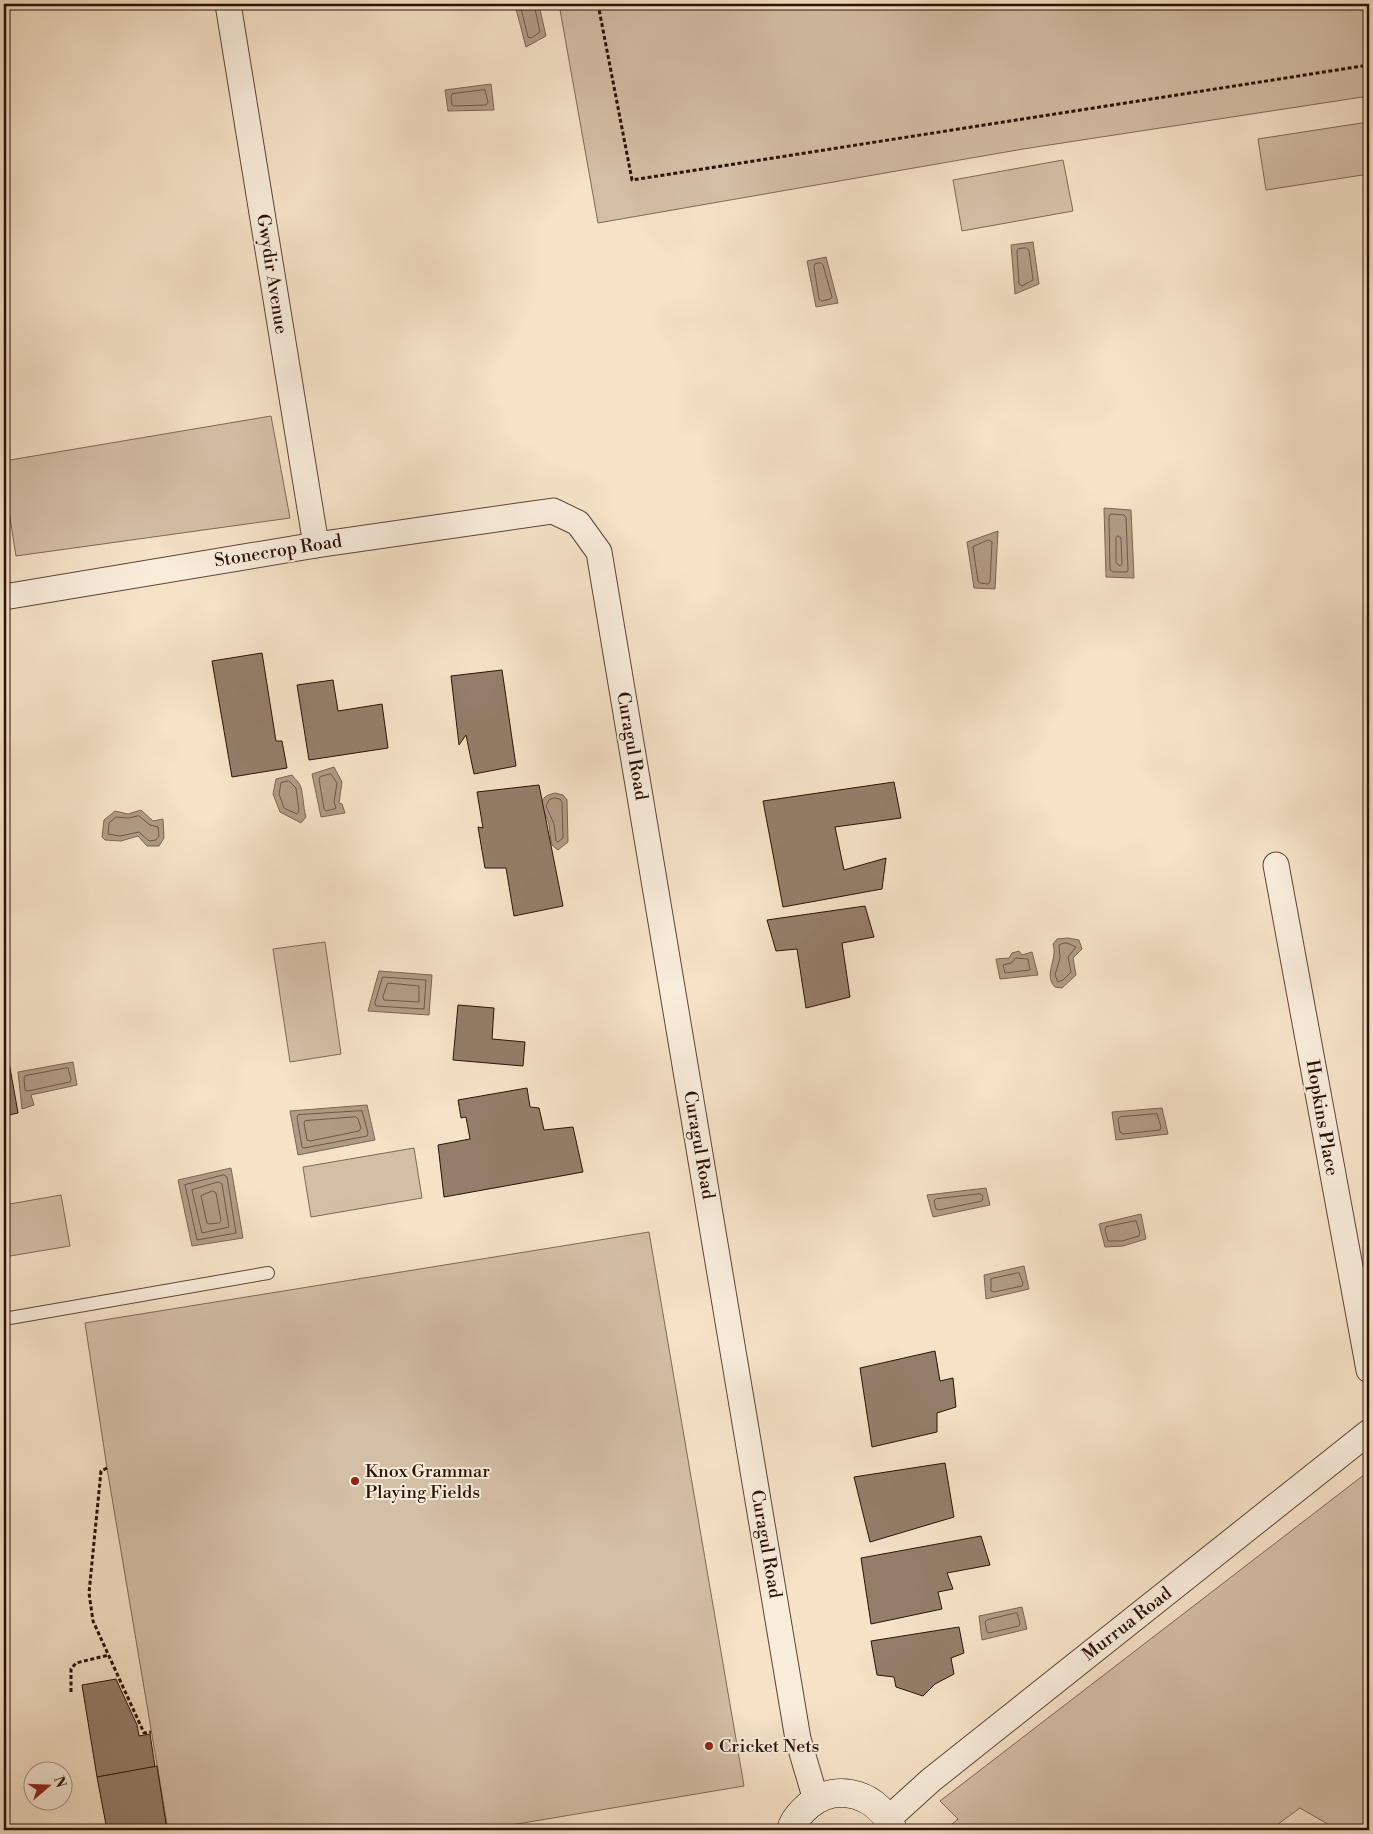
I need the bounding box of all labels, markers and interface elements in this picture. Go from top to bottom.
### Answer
street label: Gwydir Avenue [251,212,293,336]
street label: Stonecrop Road [212,529,344,572]
street label: Curagul Road [611,690,653,803]
street label: Hopkins Place [1300,1058,1344,1178]
street label: Curagul Road [678,1089,720,1202]
place label: Knox Grammar Playing Fields [365,1460,490,1504]
marker: Knox Grammar Playing Fields [349,1475,361,1487]
street label: Curagul Road [745,1488,787,1601]
street label: Murrua Road [1078,1581,1177,1666]
place label: Cricket Nets [719,1735,820,1758]
marker: Cricket Nets [703,1740,715,1752]
north arrow [22,1762,72,1812]
text: N [49,1774,70,1790]

